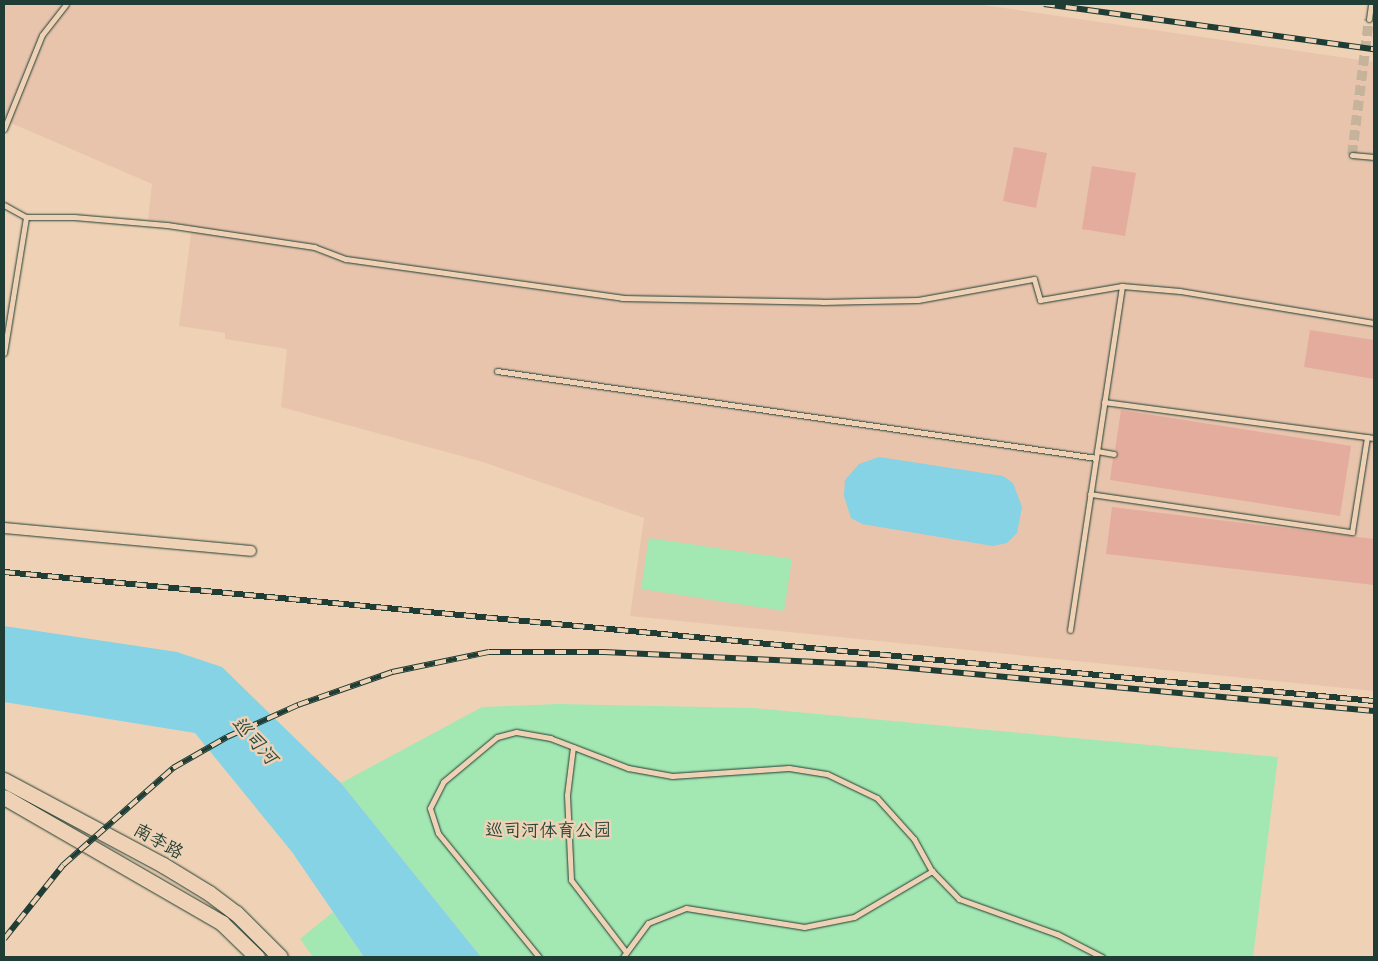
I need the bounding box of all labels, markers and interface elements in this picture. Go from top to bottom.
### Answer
water label: 巡司河 [226,712,282,770]
street label: 南李路 [129,819,187,865]
park label: 巡司河体育公园 [485,820,611,842]

